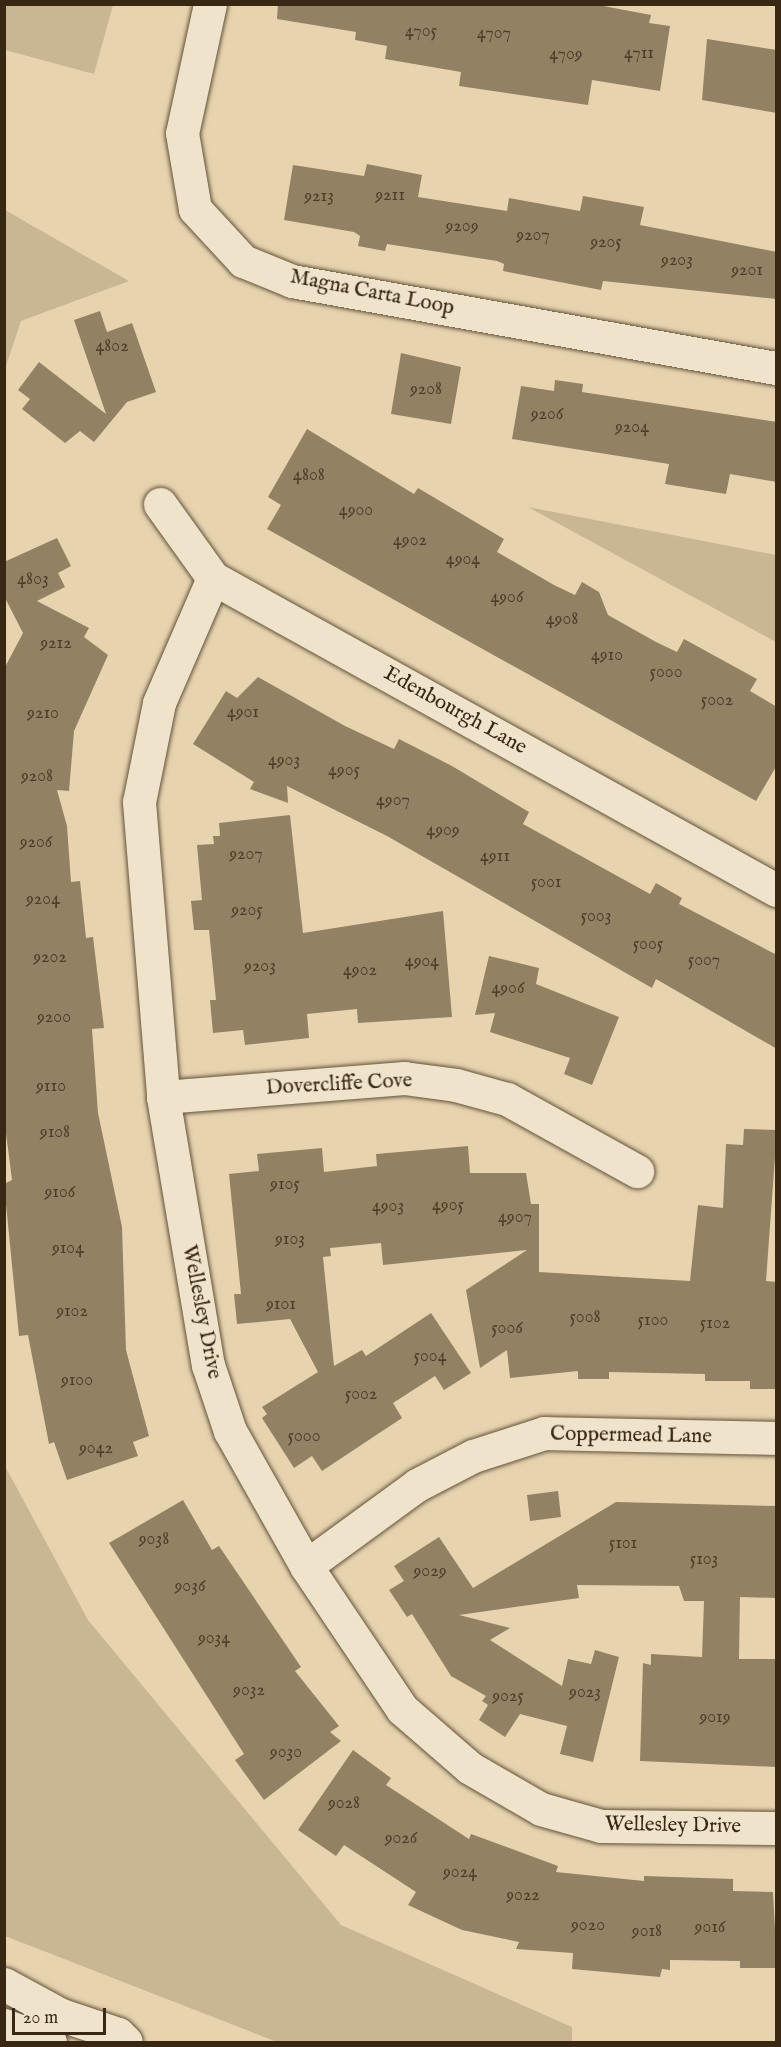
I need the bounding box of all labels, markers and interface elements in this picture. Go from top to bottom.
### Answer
house number: 4705 [405,21,437,43]
house number: 4707 [477,23,511,45]
house number: 4711 [624,43,654,65]
house number: 4709 [549,44,583,66]
house number: 9211 [375,185,405,207]
house number: 9213 [304,186,334,208]
house number: 9209 [445,216,479,238]
house number: 9207 [516,225,550,247]
house number: 9205 [590,232,622,254]
house number: 9203 [661,250,693,272]
house number: 9201 [731,260,763,282]
street label: Magna Carta Loop [288,265,456,321]
house number: 4802 [95,336,129,358]
house number: 9208 [410,379,442,401]
house number: 9206 [531,404,563,426]
house number: 9204 [615,417,649,439]
house number: 4808 [293,465,325,487]
house number: 4900 [339,500,373,522]
house number: 4902 [393,530,427,552]
house number: 4904 [446,549,480,571]
house number: 4803 [17,569,49,591]
house number: 4906 [490,587,524,609]
house number: 4908 [546,609,578,631]
house number: 9212 [40,633,72,655]
house number: 4910 [591,645,623,667]
street label: Edenbourgh Lane [379,661,531,761]
house number: 5000 [650,662,682,684]
house number: 5002 [701,690,733,712]
house number: 4901 [227,702,259,724]
house number: 9210 [27,703,59,725]
house number: 4903 [268,750,300,772]
house number: 4905 [328,760,360,782]
house number: 9208 [21,766,53,788]
house number: 4907 [376,790,410,812]
house number: 4909 [426,820,460,842]
house number: 9206 [20,832,52,854]
house number: 9207 [229,844,263,866]
house number: 4911 [480,846,510,868]
house number: 5001 [531,872,561,894]
house number: 9204 [26,889,60,911]
house number: 9205 [231,900,263,922]
house number: 5003 [581,906,611,928]
house number: 5005 [633,934,663,956]
house number: 9202 [33,947,67,969]
house number: 5007 [688,950,720,972]
house number: 4904 [405,951,439,973]
house number: 9203 [244,956,276,978]
house number: 4902 [343,960,377,982]
house number: 4906 [491,978,525,1000]
house number: 9200 [37,1007,71,1029]
street label: Dovercliffe Cove [265,1069,413,1101]
house number: 9110 [36,1076,66,1098]
house number: 9108 [40,1122,70,1144]
house number: 9105 [270,1174,300,1196]
house number: 9106 [45,1182,75,1204]
house number: 4905 [432,1195,464,1217]
house number: 4903 [372,1196,404,1218]
house number: 4907 [498,1207,532,1229]
house number: 9103 [275,1229,305,1251]
house number: 9104 [52,1238,84,1260]
street label: Wellesley Drive [176,1243,226,1381]
house number: 9101 [266,1294,296,1316]
house number: 9102 [56,1301,88,1323]
house number: 5008 [569,1307,601,1329]
house number: 5100 [638,1310,668,1332]
house number: 5102 [700,1313,730,1335]
house number: 5006 [491,1318,523,1340]
house number: 5004 [414,1346,446,1368]
house number: 9100 [61,1370,93,1392]
house number: 5002 [345,1384,377,1406]
street label: Coppermead Lane [550,1422,712,1450]
house number: 5000 [288,1426,320,1448]
house number: 9042 [79,1438,113,1460]
house number: 9038 [139,1529,169,1551]
house number: 5101 [609,1533,637,1555]
house number: 5103 [690,1549,718,1571]
house number: 9029 [413,1561,447,1583]
house number: 9036 [174,1576,206,1598]
house number: 9034 [198,1628,230,1650]
house number: 9032 [233,1680,265,1702]
house number: 9023 [569,1682,601,1704]
house number: 9025 [492,1686,524,1708]
house number: 9019 [699,1707,731,1729]
house number: 9030 [270,1742,302,1764]
house number: 9028 [328,1793,360,1815]
street label: Wellesley Drive [605,1812,741,1840]
house number: 9026 [385,1828,417,1850]
house number: 9024 [443,1862,477,1884]
house number: 9022 [506,1885,540,1907]
house number: 9020 [571,1915,605,1937]
house number: 9016 [695,1917,725,1939]
house number: 9018 [632,1921,662,1943]
scale bar [15,1996,110,2034]
text: 20 m [23,2007,58,2030]

